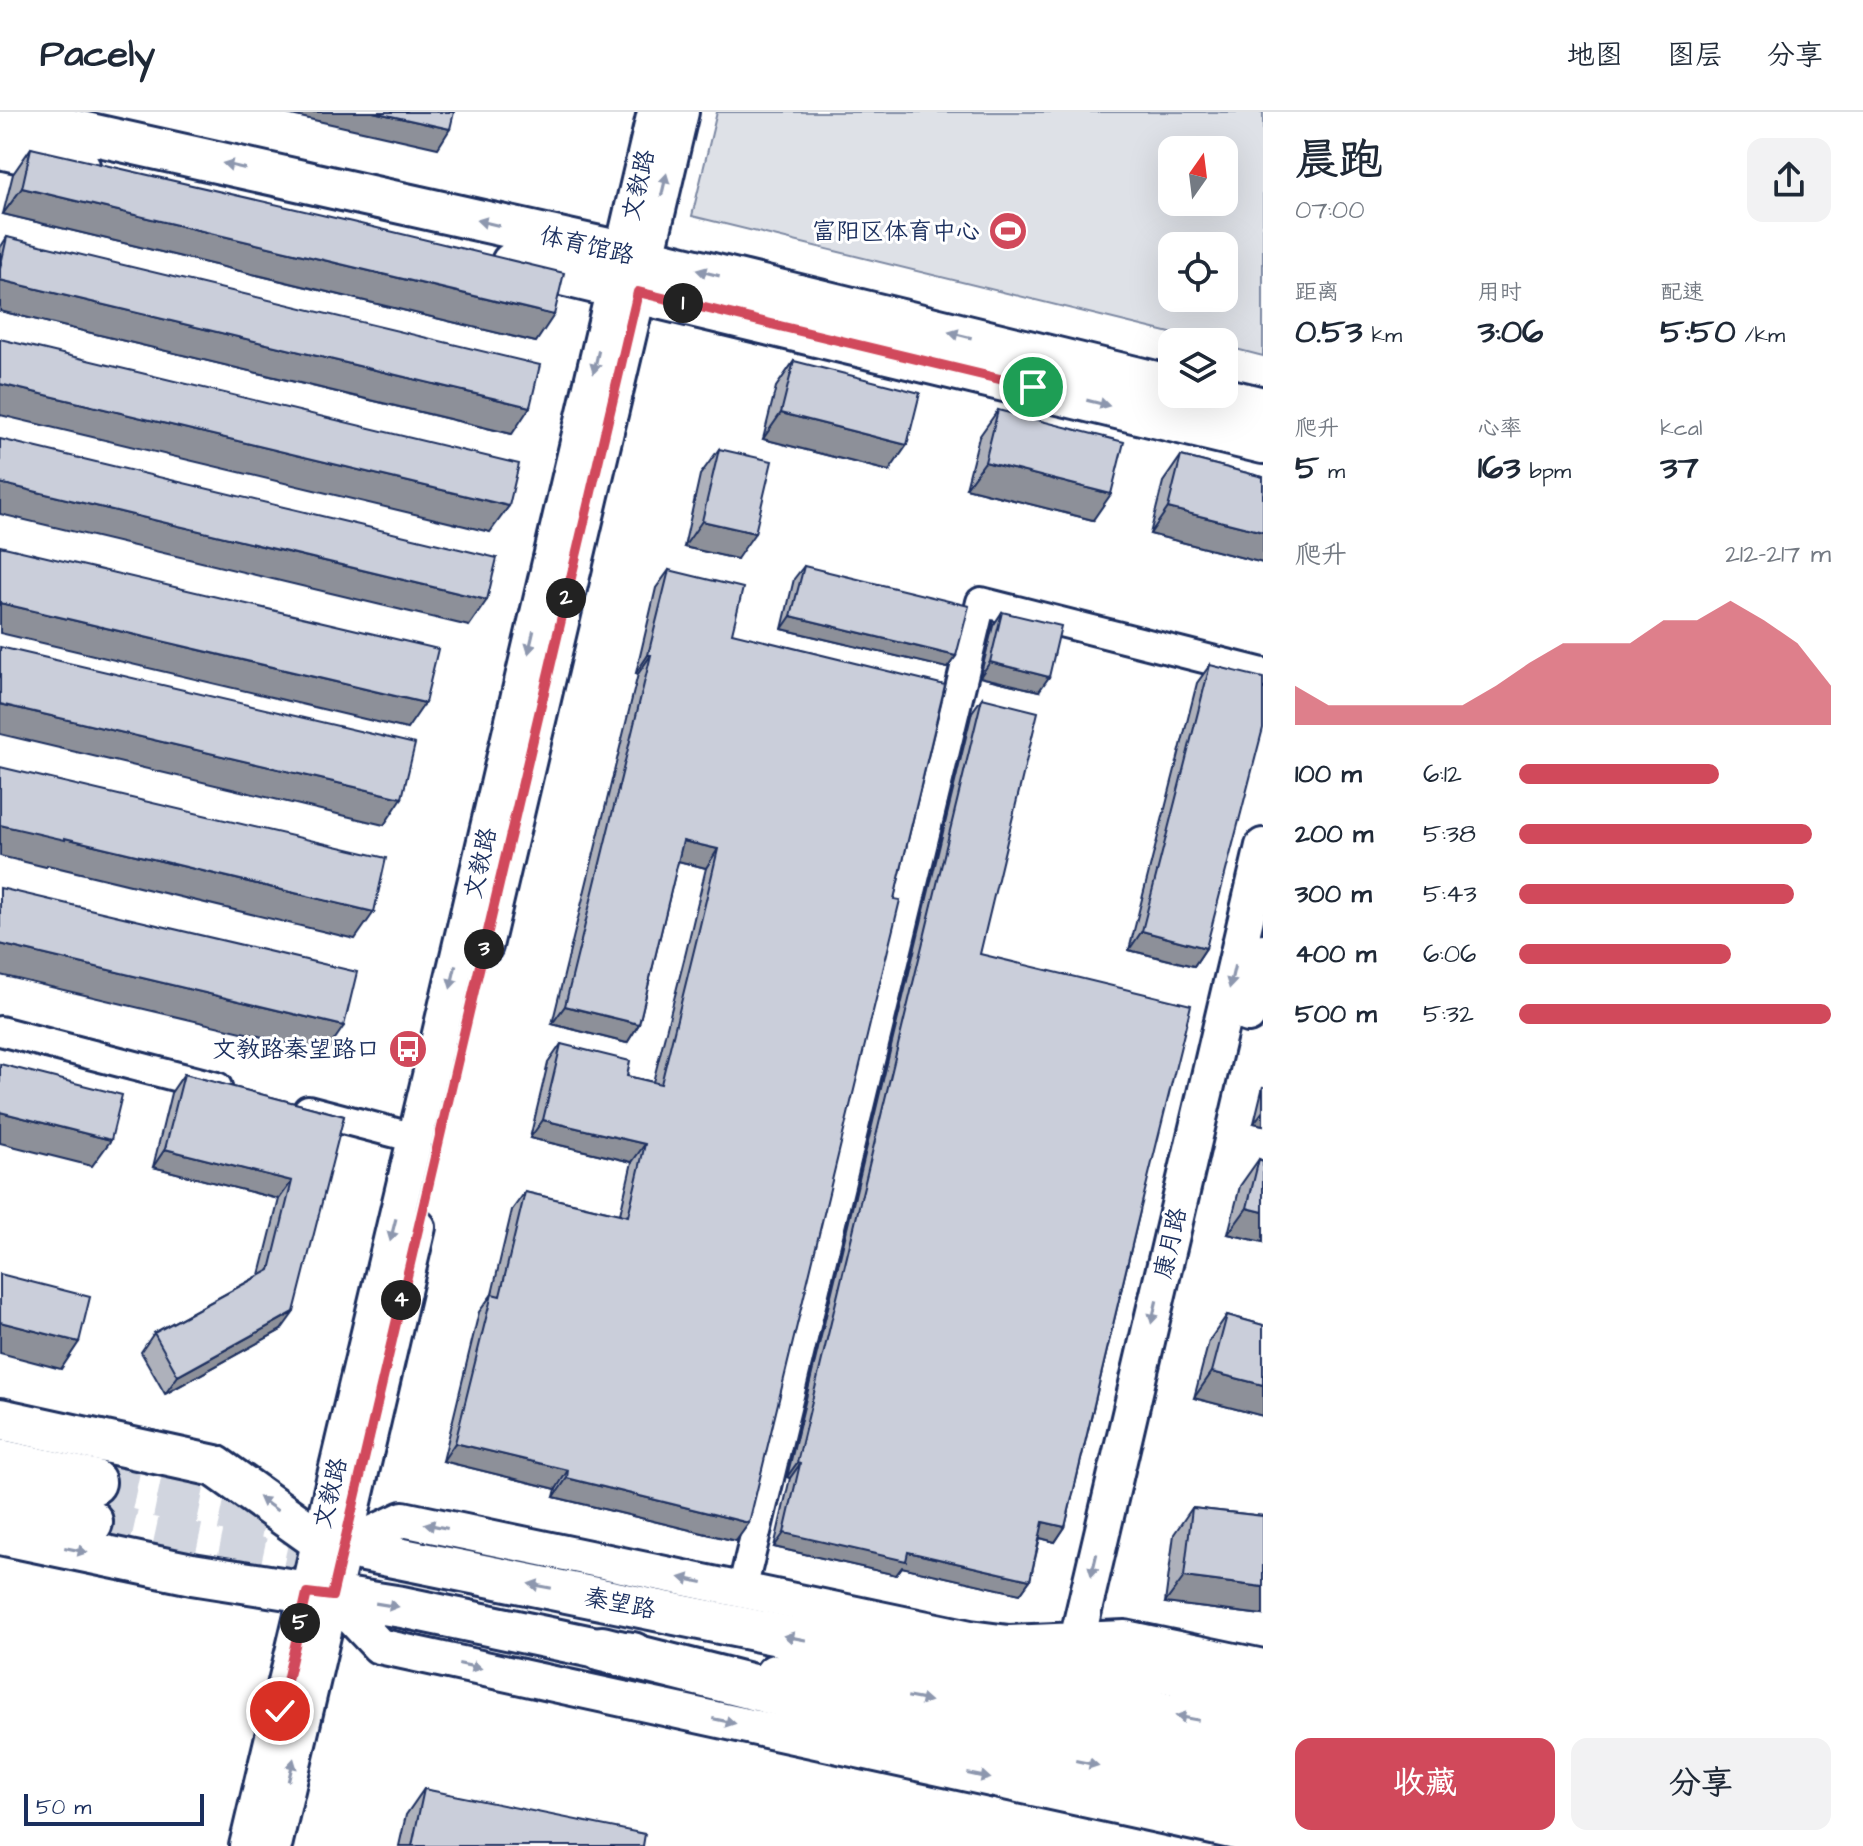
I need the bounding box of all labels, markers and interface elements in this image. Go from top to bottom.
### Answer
text: Pacely [40,29,155,81]
text: 地图 [1567,36,1623,75]
text: 图层 [1667,36,1723,75]
text: 分享 [1767,36,1823,75]
text: 晨跑 [1295,131,1383,192]
north arrow [1158,136,1238,216]
map controls [1158,136,1238,408]
button: share [1747,138,1831,222]
street label: 文教路 [614,146,664,224]
one-way arrow [221,159,246,172]
one-way arrow [658,173,670,198]
text: 07:00 [1295,192,1365,228]
sports icon: 富阳区体育中心 [987,210,1029,252]
place label: 富阳区体育中心 [812,215,980,249]
one-way arrow [475,216,500,229]
street label: 体育馆路 [536,219,637,273]
button: locate [1158,232,1238,312]
one-way arrow [695,266,720,279]
text: 距离 [1295,277,1339,308]
text: 用时 [1478,277,1522,308]
text: 配速 [1660,277,1704,308]
pin: 1 [663,283,703,323]
text: 1 [682,287,684,318]
text: 0.53 [1295,308,1363,356]
text: 3:06 [1478,308,1543,356]
text: 5:50 [1660,308,1736,356]
text: km [1363,320,1402,351]
text: /km [1736,320,1785,351]
one-way arrow [948,328,973,340]
button: layers [1158,328,1238,408]
one-way arrow [590,349,602,374]
pin [999,353,1067,421]
icon: arrive [1011,365,1055,409]
one-way arrow [1085,397,1110,410]
text: 爬升 [1295,413,1339,444]
text: 心率 [1478,413,1522,444]
text: kcal [1660,413,1702,444]
text: 5 [1295,444,1319,492]
text: 163 [1478,444,1521,492]
text: 37 [1660,444,1699,492]
text: m [1319,456,1345,487]
text: bpm [1521,456,1571,487]
text: 212–217 m [1725,536,1831,572]
text: 爬升 [1295,537,1347,573]
pin: 2 [546,578,586,618]
text: 2 [560,582,572,613]
one-way arrow [524,630,537,655]
text: 100 m [1295,756,1362,792]
text: 6:12 [1423,756,1462,792]
text: 200 m [1295,816,1373,852]
text: 5:38 [1423,816,1476,852]
street label: 文教路 [456,824,506,902]
text: 300 m [1295,876,1372,912]
text: 5:43 [1423,876,1477,912]
pin: 3 [464,929,504,969]
text: 3 [478,933,490,964]
text: 400 m [1295,936,1376,972]
text: 6:06 [1423,936,1476,972]
one-way arrow [446,965,459,990]
one-way arrow [1226,965,1238,990]
text: 500 m [1295,996,1377,1032]
text: 5:32 [1423,996,1474,1032]
bus stop icon: 文教路秦望路口 [387,1028,429,1070]
place label: 文教路秦望路口 [212,1033,380,1067]
street label: 康月路 [1146,1204,1196,1282]
one-way arrow [386,1218,399,1243]
pin: 4 [381,1280,421,1320]
text: 4 [394,1284,408,1315]
one-way arrow [1147,1299,1160,1324]
street label: 文教路 [306,1454,356,1532]
one-way arrow [258,1497,279,1512]
one-way arrow [423,1519,448,1532]
one-way arrow [64,1544,89,1557]
one-way arrow [1088,1553,1100,1578]
one-way arrow [678,1573,703,1585]
one-way arrow [527,1580,552,1592]
street label: 秦望路 [581,1580,658,1628]
one-way arrow [375,1599,400,1611]
pin: 5 [280,1603,320,1643]
text: 5 [292,1607,308,1638]
one-way arrow [782,1631,807,1644]
one-way arrow [458,1660,483,1673]
pin [246,1677,314,1745]
icon: check [258,1689,302,1733]
one-way arrow [907,1693,932,1705]
one-way arrow [1174,1711,1199,1723]
one-way arrow [712,1715,737,1728]
button: 收藏 [1295,1738,1555,1830]
button: 分享 [1571,1738,1831,1830]
one-way arrow [286,1757,298,1782]
one-way arrow [1074,1757,1099,1770]
one-way arrow [966,1770,991,1783]
scale bar [24,1790,204,1826]
text: 50 m [36,1792,91,1823]

